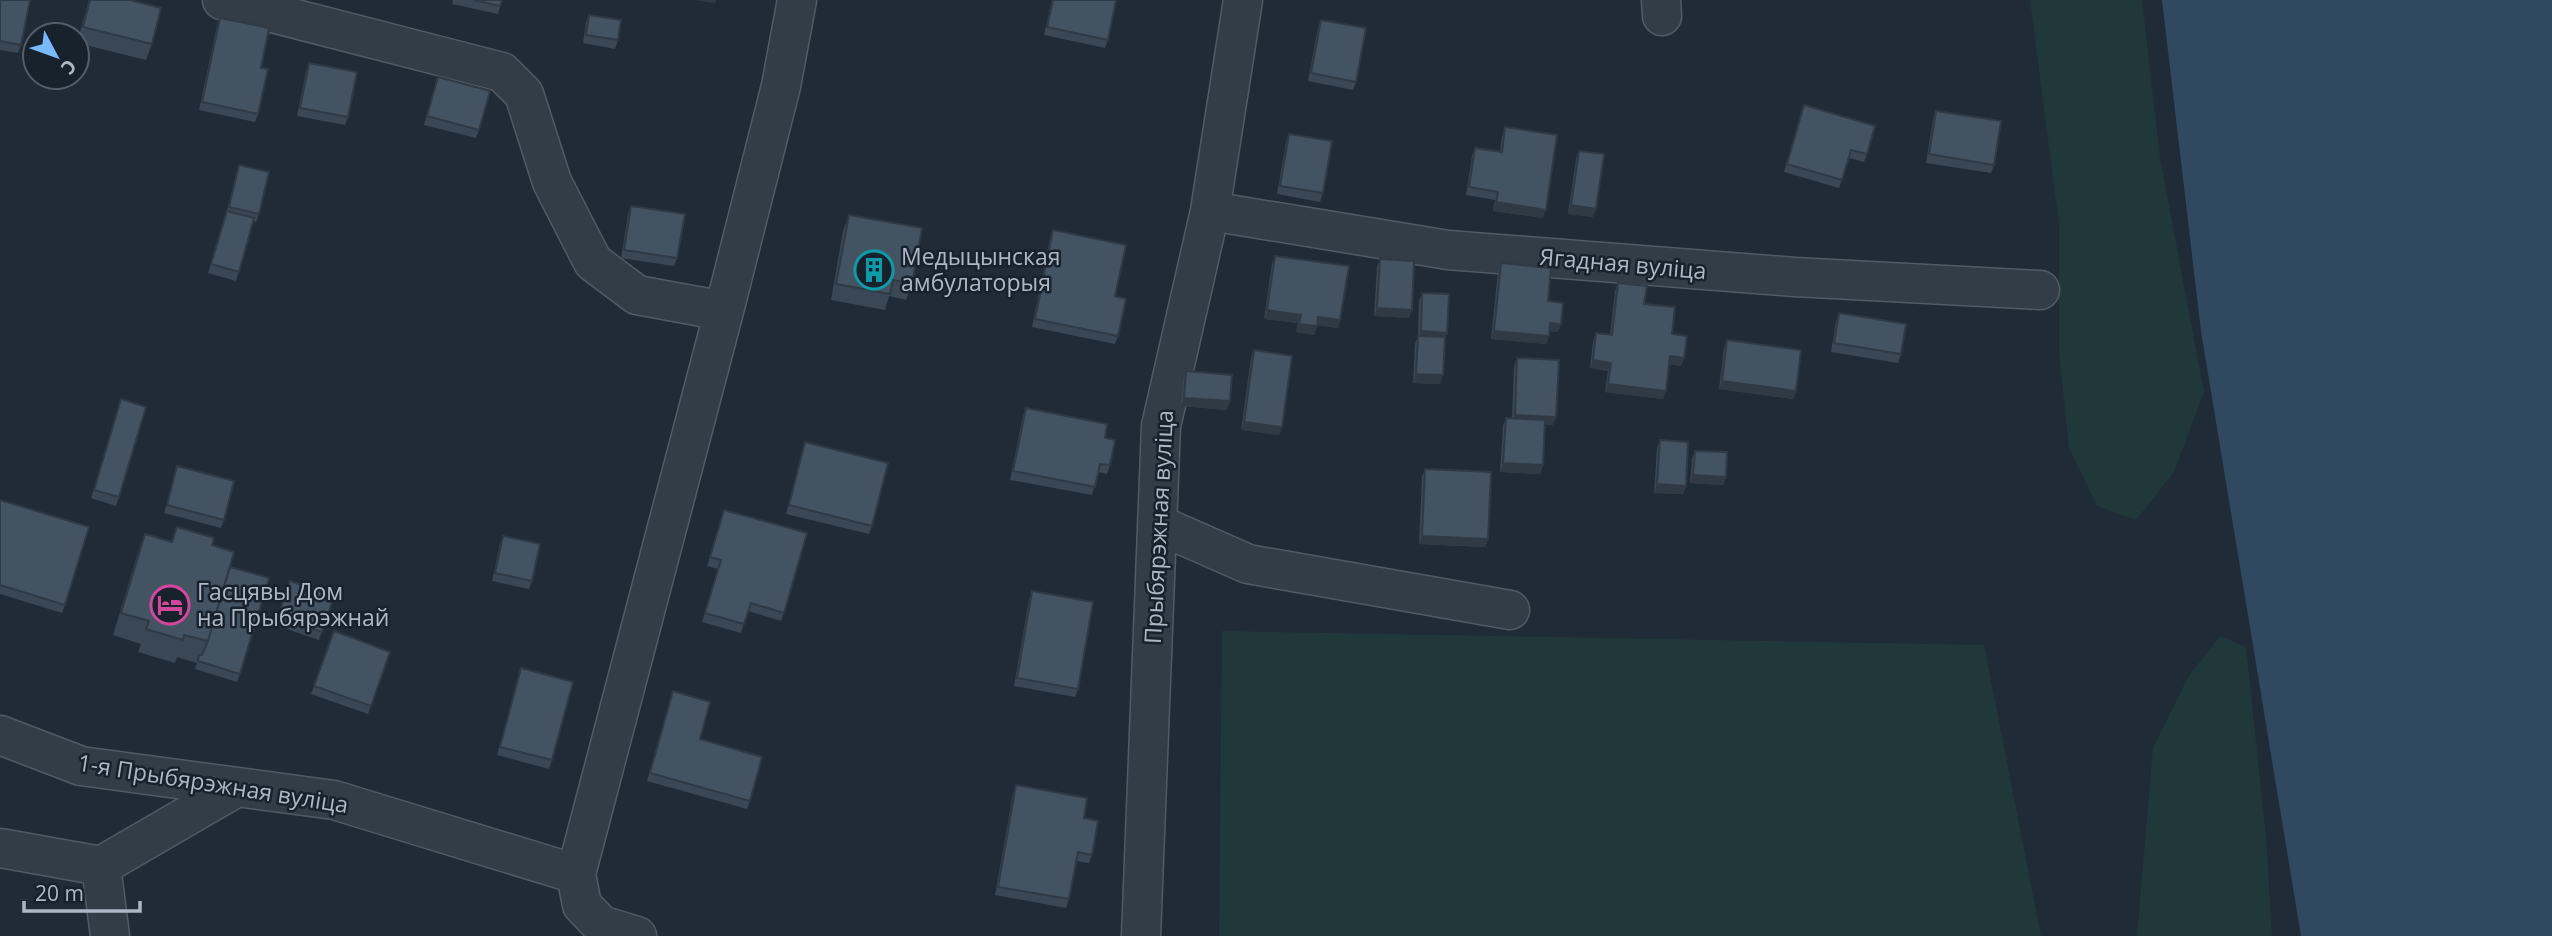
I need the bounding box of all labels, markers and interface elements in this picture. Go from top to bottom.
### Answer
north arrow [21,21,91,91]
text: С [55,54,83,80]
place label: Медыцынская амбулаторыя [901,240,1061,298]
street label: Ягадная вуліца [1538,240,1708,286]
building icon: Медыцынская амбулаторыя [853,249,895,291]
street label: Прыбярэжная вуліца [1136,409,1180,645]
place label: Гасцявы Дом на Прыбярэжнай [197,575,390,633]
hotel icon: Гасцявы Дом на Прыбярэжнай [149,584,191,626]
street label: 1-я Прыбярэжная вуліца [76,746,351,820]
scale bar [24,870,140,914]
text: 20 m [35,879,84,907]

